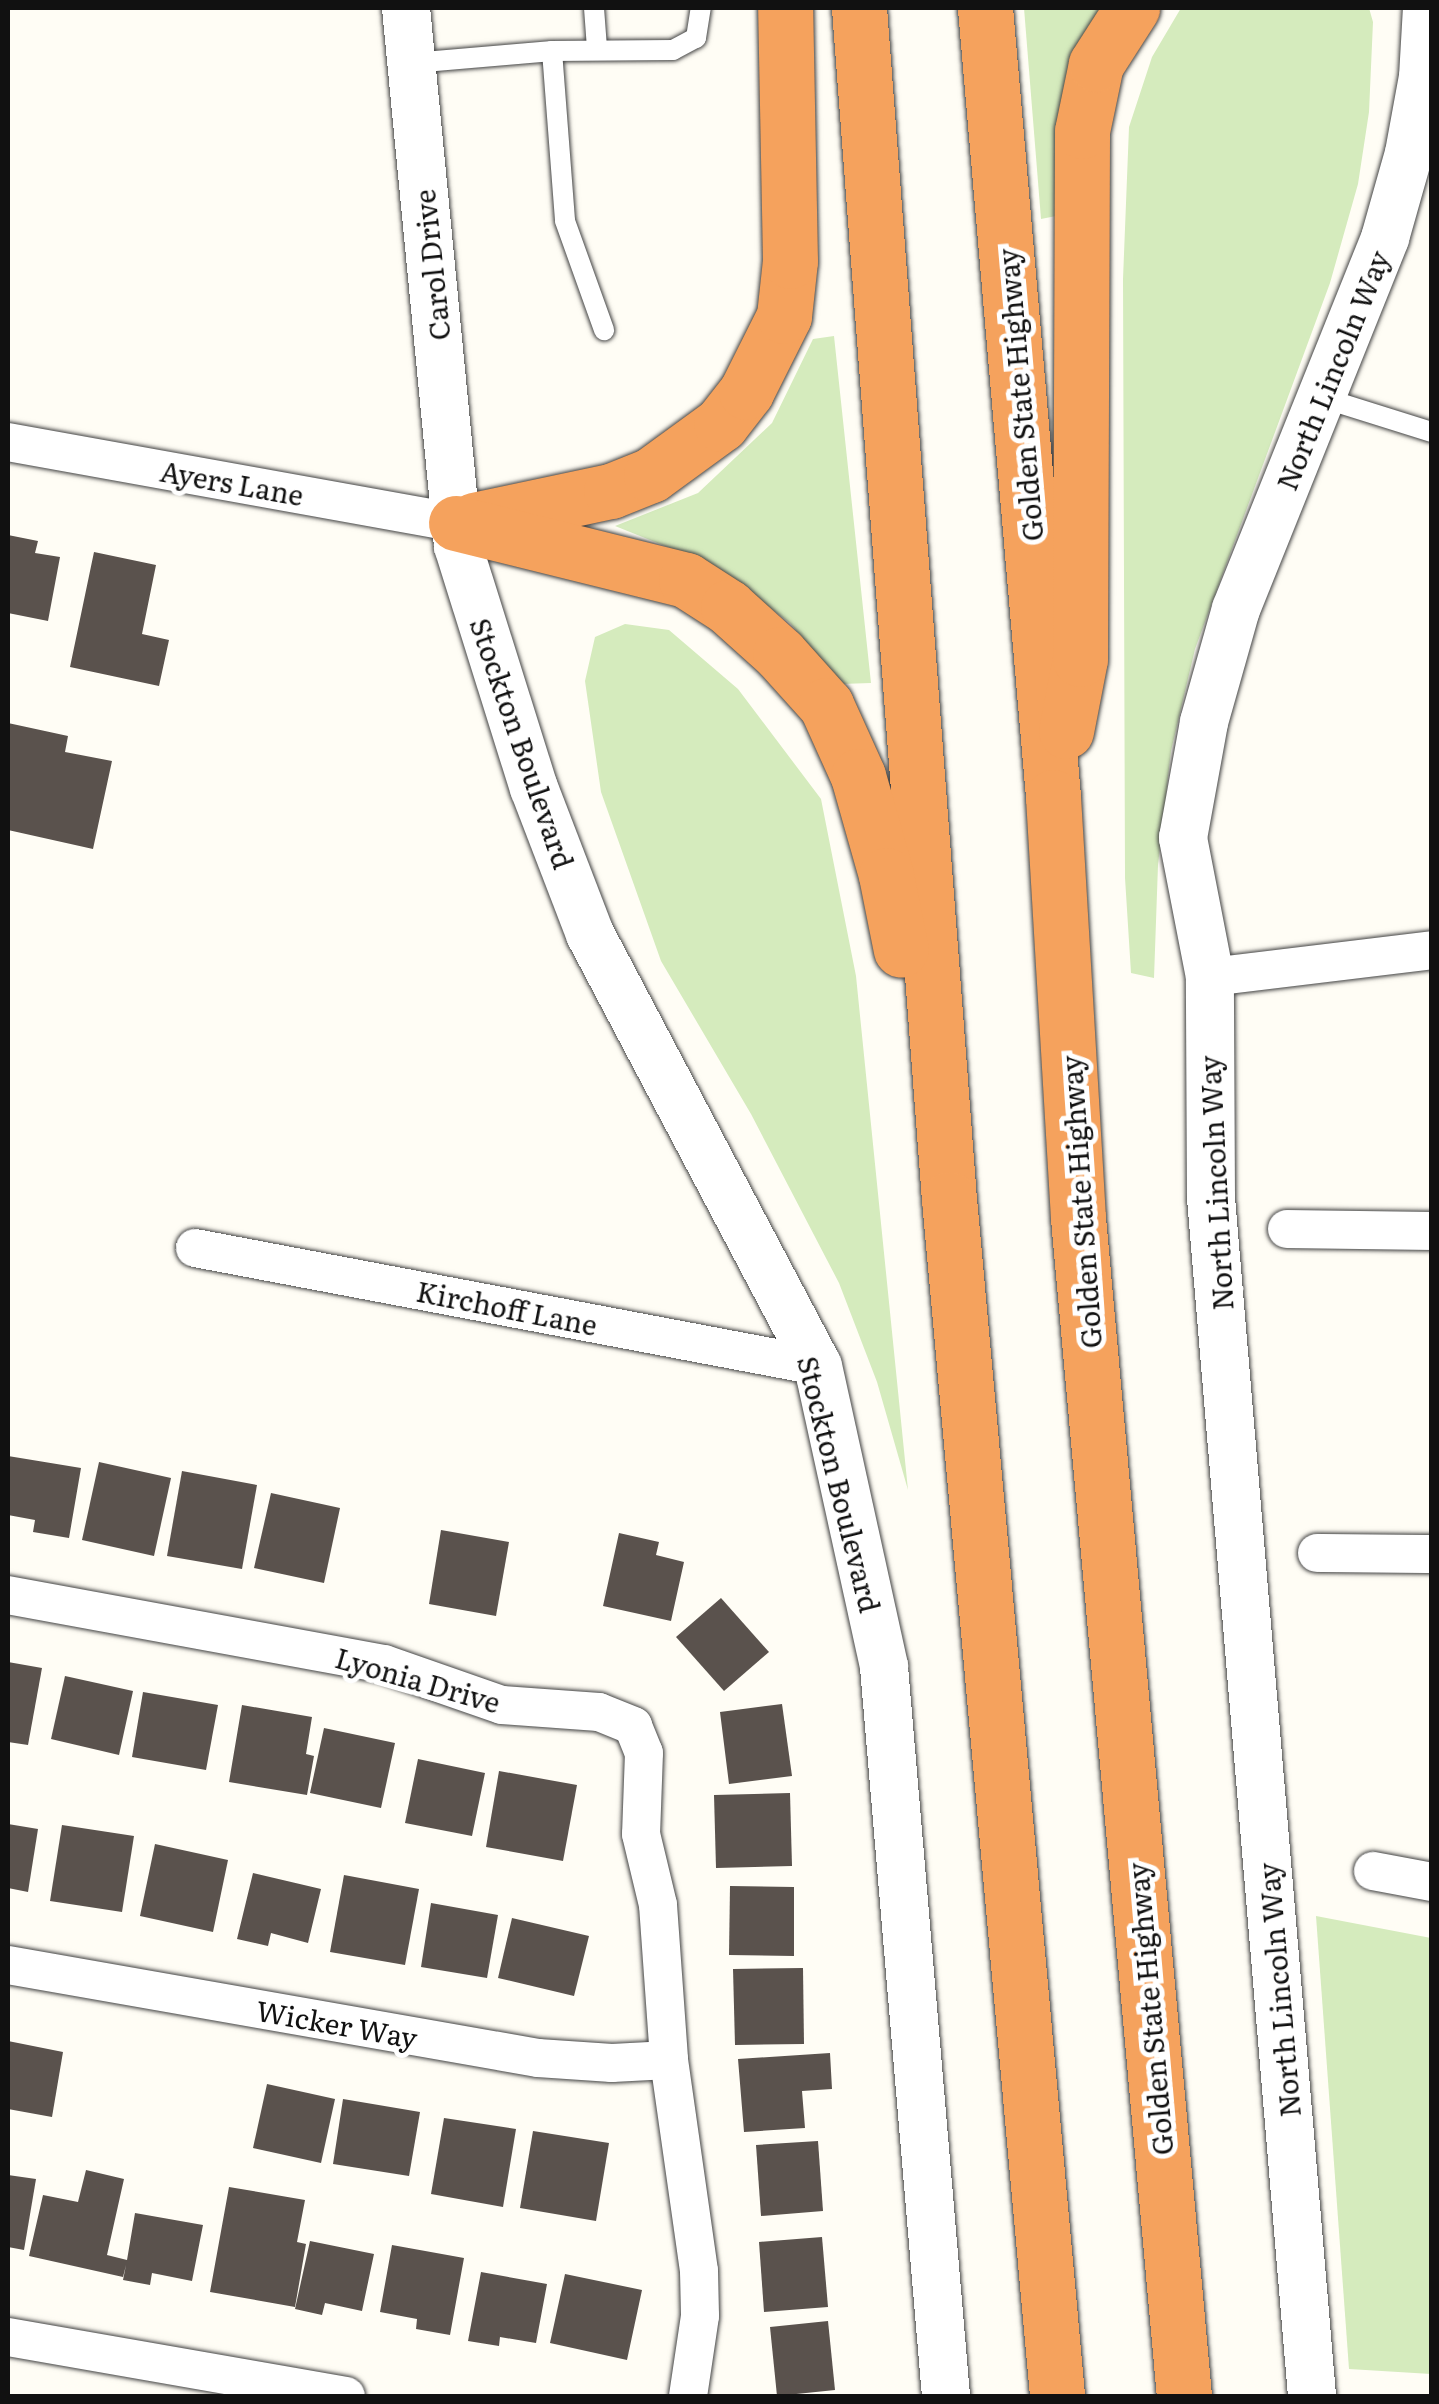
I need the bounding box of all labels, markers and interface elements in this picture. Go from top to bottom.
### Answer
street label: Carol Drive [406,188,456,342]
street label: North Lincoln Way [1269,245,1395,495]
street label: Golden State Highway [989,247,1049,543]
street label: Ayers Lane [158,453,306,511]
street label: Stockton Boulevard [464,613,582,873]
street label: Golden State Highway [1053,1054,1107,1350]
street label: North Lincoln Way [1192,1055,1238,1311]
street label: Kirchoff Lane [414,1273,600,1341]
street label: Stockton Boulevard [792,1352,888,1616]
street label: Lyonia Drive [332,1639,504,1719]
street label: Golden State Highway [1119,1861,1179,2157]
street label: North Lincoln Way [1250,1861,1306,2119]
street label: Wicker Way [254,1992,420,2054]

